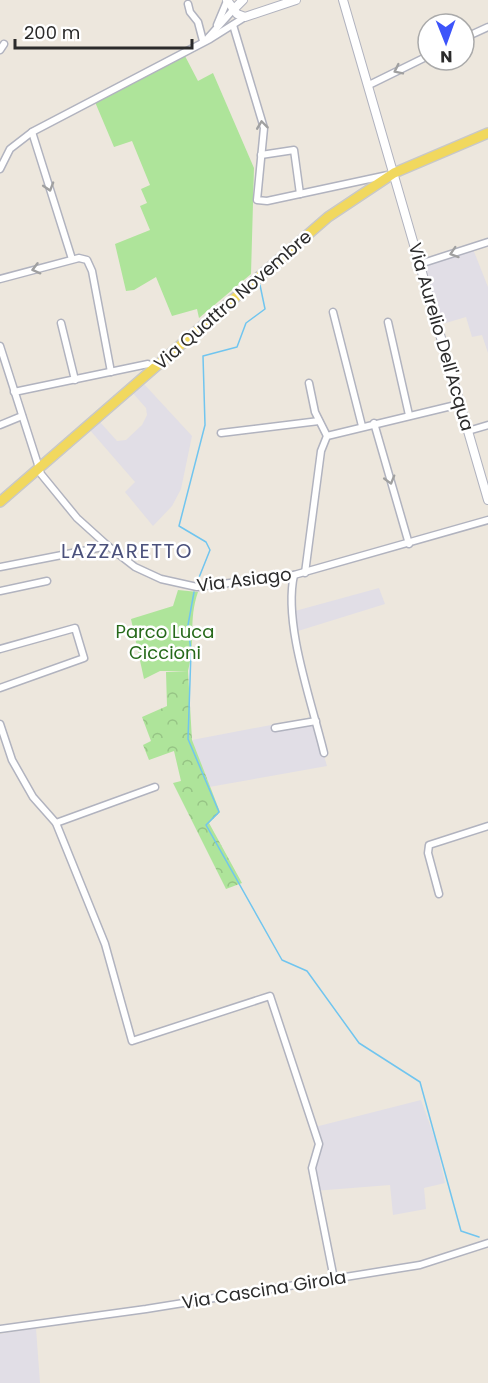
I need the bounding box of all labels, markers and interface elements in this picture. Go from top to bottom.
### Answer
scale bar [15,12,192,50]
north arrow [416,12,476,72]
text: 200 m [24,20,80,45]
text: N [440,45,452,68]
one-way arrow [394,63,405,75]
one-way arrow [256,120,269,130]
one-way arrow [42,181,54,192]
street label: Via Quattro Novembre [148,224,317,375]
street label: Via Aurelio Dell'Acqua [403,240,480,434]
one-way arrow [449,246,460,258]
one-way arrow [31,262,41,275]
one-way arrow [383,474,396,484]
district label: LAZZARETTO [61,537,193,565]
street label: Via Asiago [195,561,293,598]
park label: Parco Luca Ciccioni [116,619,214,665]
street label: Via Cascina Girola [180,1264,348,1315]

